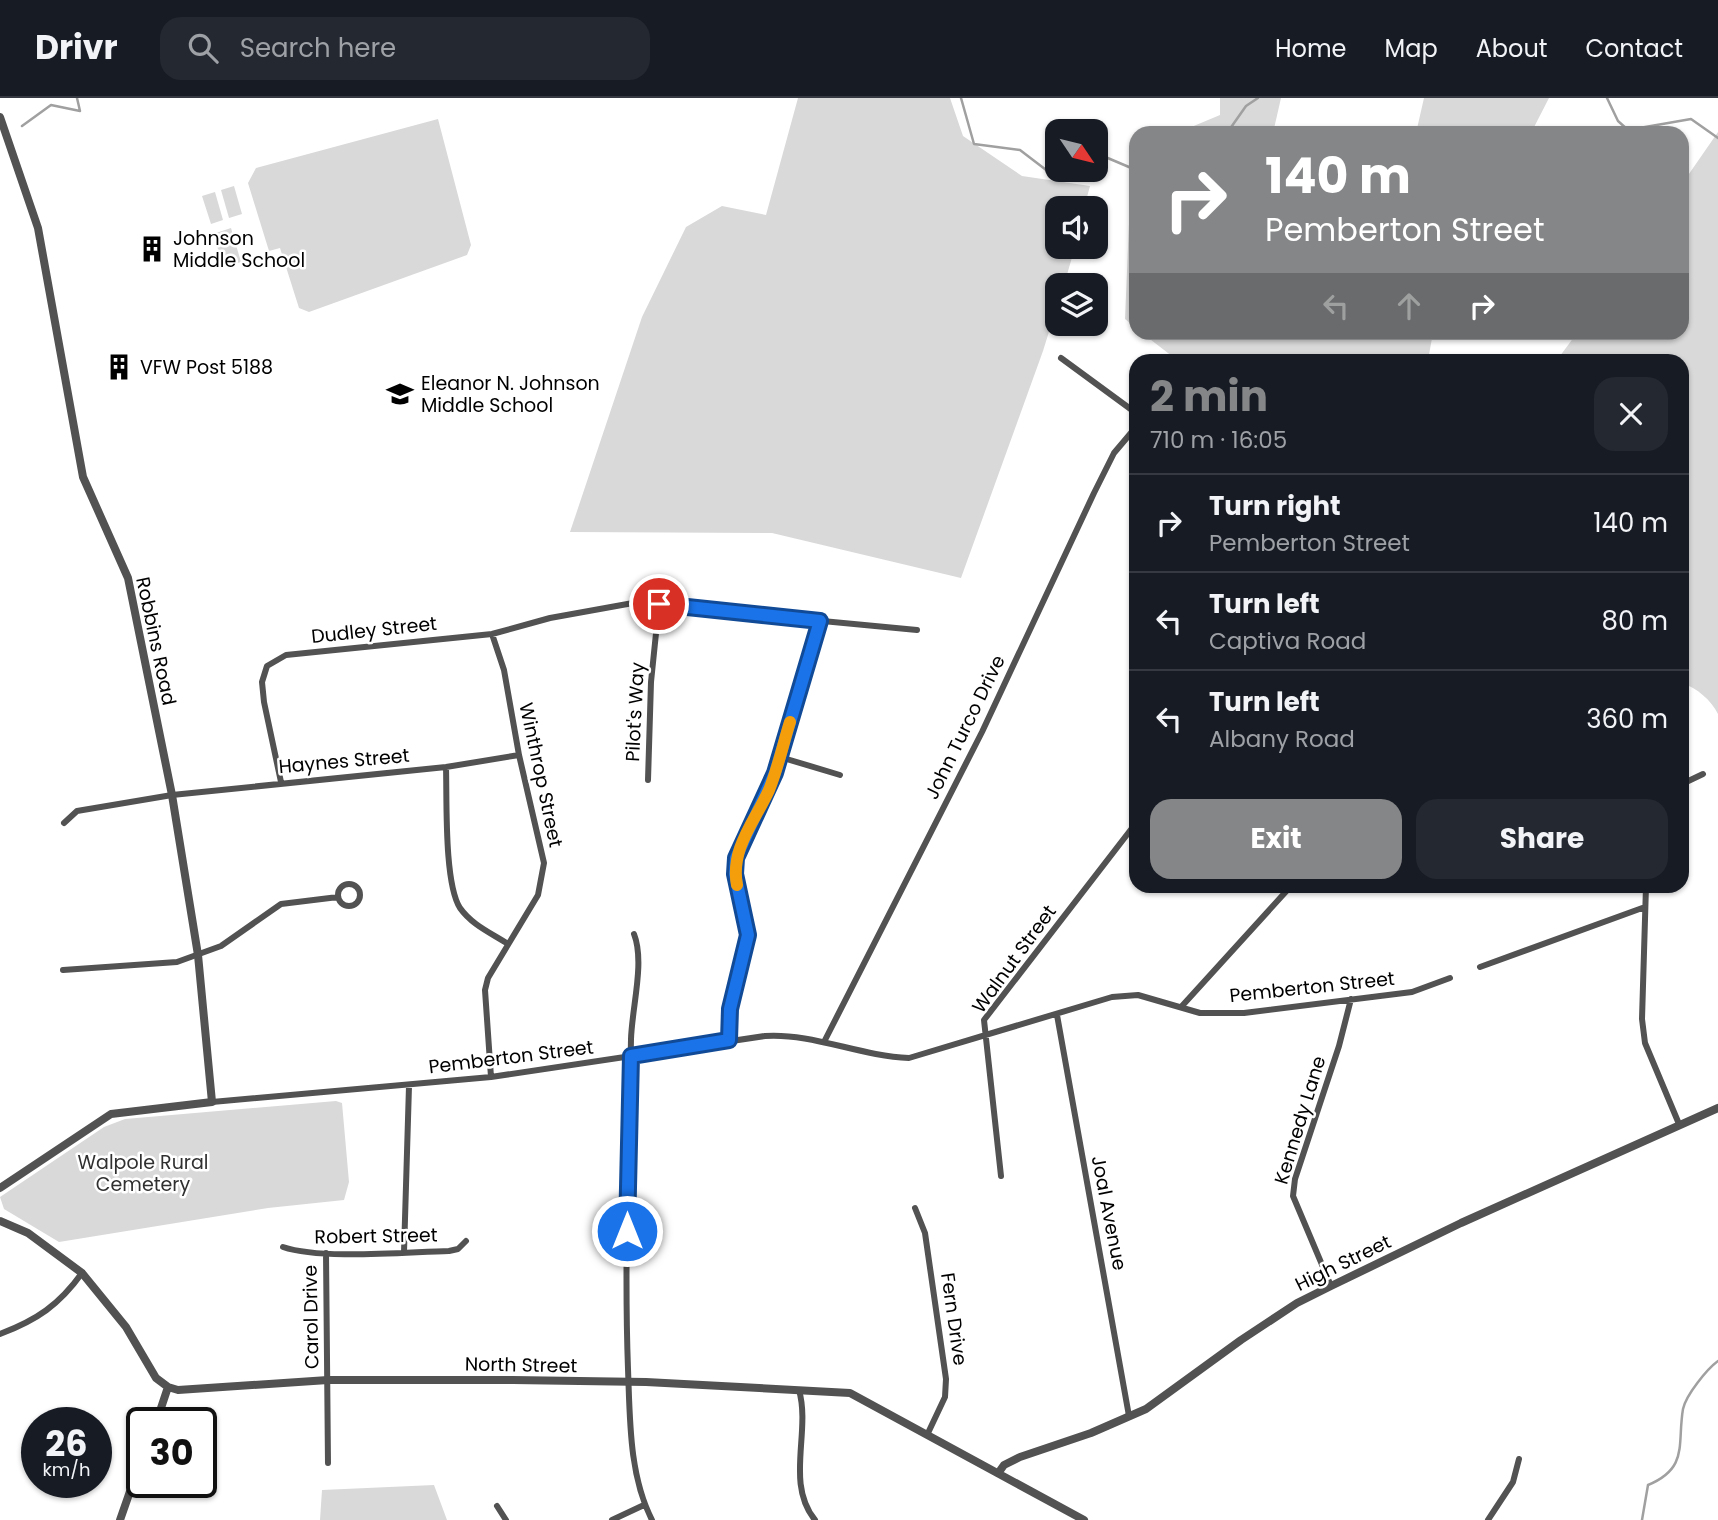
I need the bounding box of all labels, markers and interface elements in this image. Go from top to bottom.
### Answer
search box [160,17,650,80]
text: Drivr [35,24,118,71]
icon: search [184,29,222,67]
text: Search here [240,30,396,66]
text: Home [1275,32,1347,65]
text: Map [1385,32,1438,65]
text: About [1476,32,1547,65]
text: Contact [1585,32,1683,65]
north arrow [1045,119,1108,182]
map controls [1045,119,1108,336]
text: 140 m [1265,142,1411,210]
icon: right [1150,154,1241,245]
button: sound [1045,196,1108,259]
text: Pemberton Street [1265,207,1545,252]
place label: Johnson Middle School [173,225,305,274]
building icon: Johnson Middle School [137,234,167,264]
button: layers [1045,273,1108,336]
icon: left [1317,287,1355,325]
icon: ahead [1390,287,1428,325]
icon: right [1463,287,1501,325]
building icon: VFW Post 5188 [104,352,134,382]
place label: VFW Post 5188 [140,354,273,381]
text: 2 min [1150,367,1268,426]
place label: Eleanor N. Johnson Middle School [421,370,600,419]
button: close [1594,377,1668,451]
school or university icon: Eleanor N. Johnson Middle School [385,379,415,409]
text: 710 m · 16:05 [1150,424,1287,456]
text: Turn right [1209,488,1341,524]
icon: right [1150,504,1188,542]
text: 140 m [1593,505,1668,541]
text: Pemberton Street [1209,527,1410,559]
street label: Robbins Road [129,574,183,708]
pin [629,574,689,634]
icon: arrive [640,585,678,623]
text: Turn left [1209,586,1320,622]
icon: left [1150,602,1188,640]
text: 80 m [1602,603,1668,639]
street label: Dudley Street [310,610,438,650]
text: Captiva Road [1209,625,1366,657]
street label: John Turco Drive [918,650,1012,804]
street label: Pilot's Way [619,661,651,762]
text: Turn left [1209,684,1320,720]
street label: Winthrop Street [512,700,570,850]
icon: left [1150,700,1188,738]
text: 360 m [1586,701,1668,737]
text: Albany Road [1209,723,1355,755]
street label: Haynes Street [277,742,411,780]
button: Exit [1150,799,1402,879]
button: Share [1416,799,1668,879]
street label: Walnut Street [965,899,1063,1019]
street label: Pemberton Street [1228,965,1396,1009]
street label: Pemberton Street [427,1033,595,1081]
street label: Kennedy Lane [1268,1053,1332,1187]
park label: Walpole Rural Cemetery [78,1149,208,1198]
street label: Joal Avenue [1085,1153,1133,1273]
position arrow [590,1194,664,1268]
street label: Robert Street [314,1221,438,1251]
street label: High Street [1291,1228,1396,1298]
street label: Carol Drive [297,1265,325,1369]
street label: Fern Drive [934,1271,974,1367]
street label: North Street [465,1351,578,1379]
speed limit sign: 30 [126,1407,217,1498]
text: 26 [45,1419,88,1468]
text: km/h [43,1457,90,1482]

